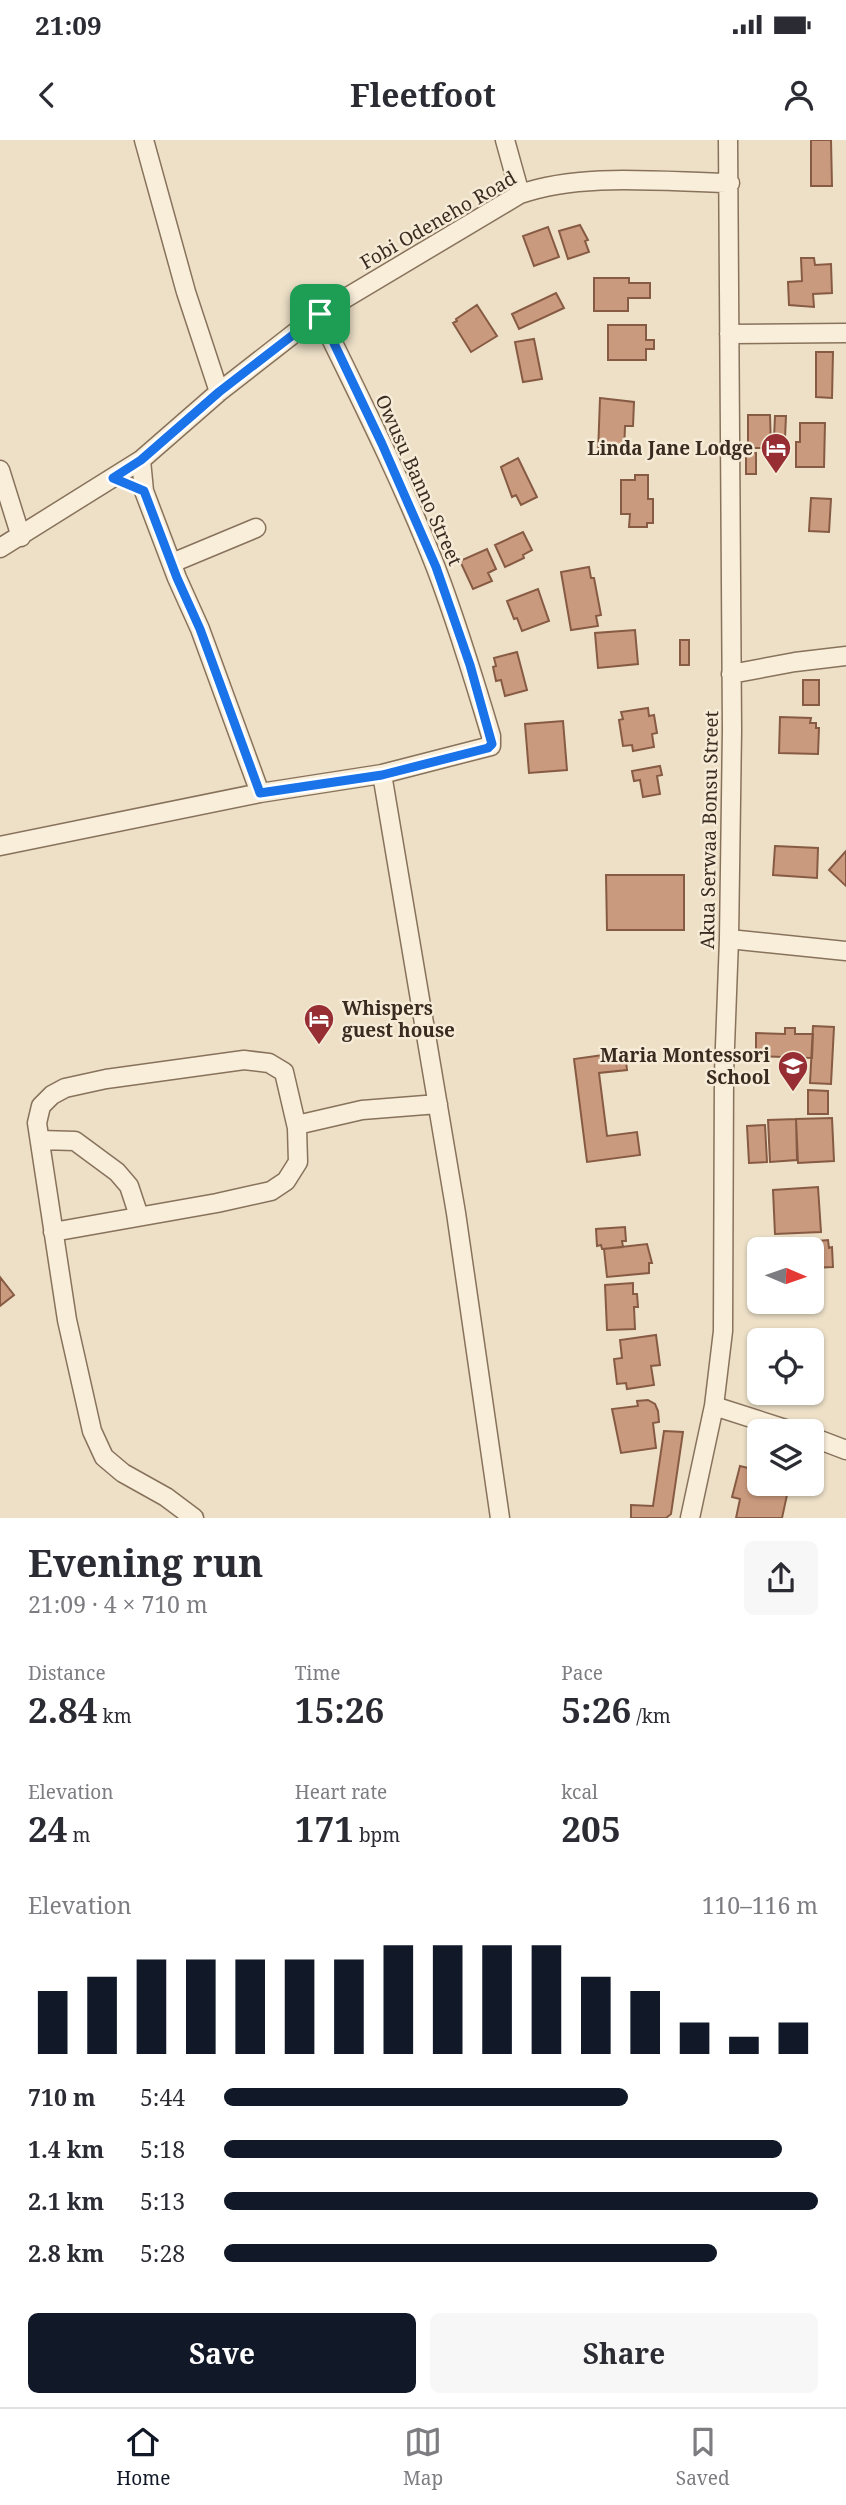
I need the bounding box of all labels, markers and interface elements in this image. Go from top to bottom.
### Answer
text: 21:09 [35,7,102,43]
text: Fleetfoot [350,73,496,116]
icon: back [28,76,66,114]
icon: person [780,76,818,114]
street label: Fobi Odeneho Road [355,165,521,275]
pin [290,284,350,344]
icon: arrive [301,295,339,333]
street label: Owusu Banno Street [370,390,469,570]
hotel icon: Linda Jane Lodge [759,431,793,475]
place label: Linda Jane Lodge [587,435,753,461]
street label: Akua Serwaa Bonsu Street [694,710,724,950]
place label: Whispers guest house [342,995,455,1043]
hotel icon: Whispers guest house [302,1002,336,1046]
place label: Maria Montessori School [600,1042,770,1090]
school or university icon: Maria Montessori School [776,1049,810,1093]
north arrow [747,1237,824,1314]
map controls [747,1237,824,1496]
button: locate [747,1328,824,1405]
button: layers [747,1419,824,1496]
text: Evening run [28,1536,263,1588]
button: share [744,1541,818,1615]
text: 21:09 · 4 × 710 m [28,1588,208,1620]
text: Distance [28,1660,106,1686]
text: Time [295,1660,341,1686]
text: Pace [561,1660,603,1686]
text: 2.84 [28,1686,98,1733]
text: 15:26 [295,1686,384,1733]
text: 5:26 [561,1686,631,1733]
text: km [98,1703,132,1729]
text: /km [631,1703,671,1729]
text: Elevation [28,1779,114,1805]
text: Heart rate [295,1779,387,1805]
text: kcal [561,1779,598,1805]
text: 24 [28,1805,68,1852]
text: 171 [295,1805,354,1852]
text: 205 [561,1805,621,1852]
text: m [68,1822,90,1848]
text: bpm [354,1822,400,1848]
text: Elevation [28,1889,132,1921]
text: 110–116 m [702,1889,818,1921]
text: 710 m [28,2081,96,2113]
text: 5:44 [140,2081,185,2113]
text: 1.4 km [28,2133,104,2165]
text: 5:18 [140,2133,185,2165]
text: 2.1 km [28,2185,104,2217]
text: 5:13 [140,2185,185,2217]
text: 2.8 km [28,2237,104,2269]
text: 5:28 [140,2237,185,2269]
button: Save [28,2313,416,2393]
button: Share [430,2313,818,2393]
tab: Home [116,2423,170,2491]
tab: Map [403,2423,443,2491]
tab: Saved [676,2423,730,2491]

